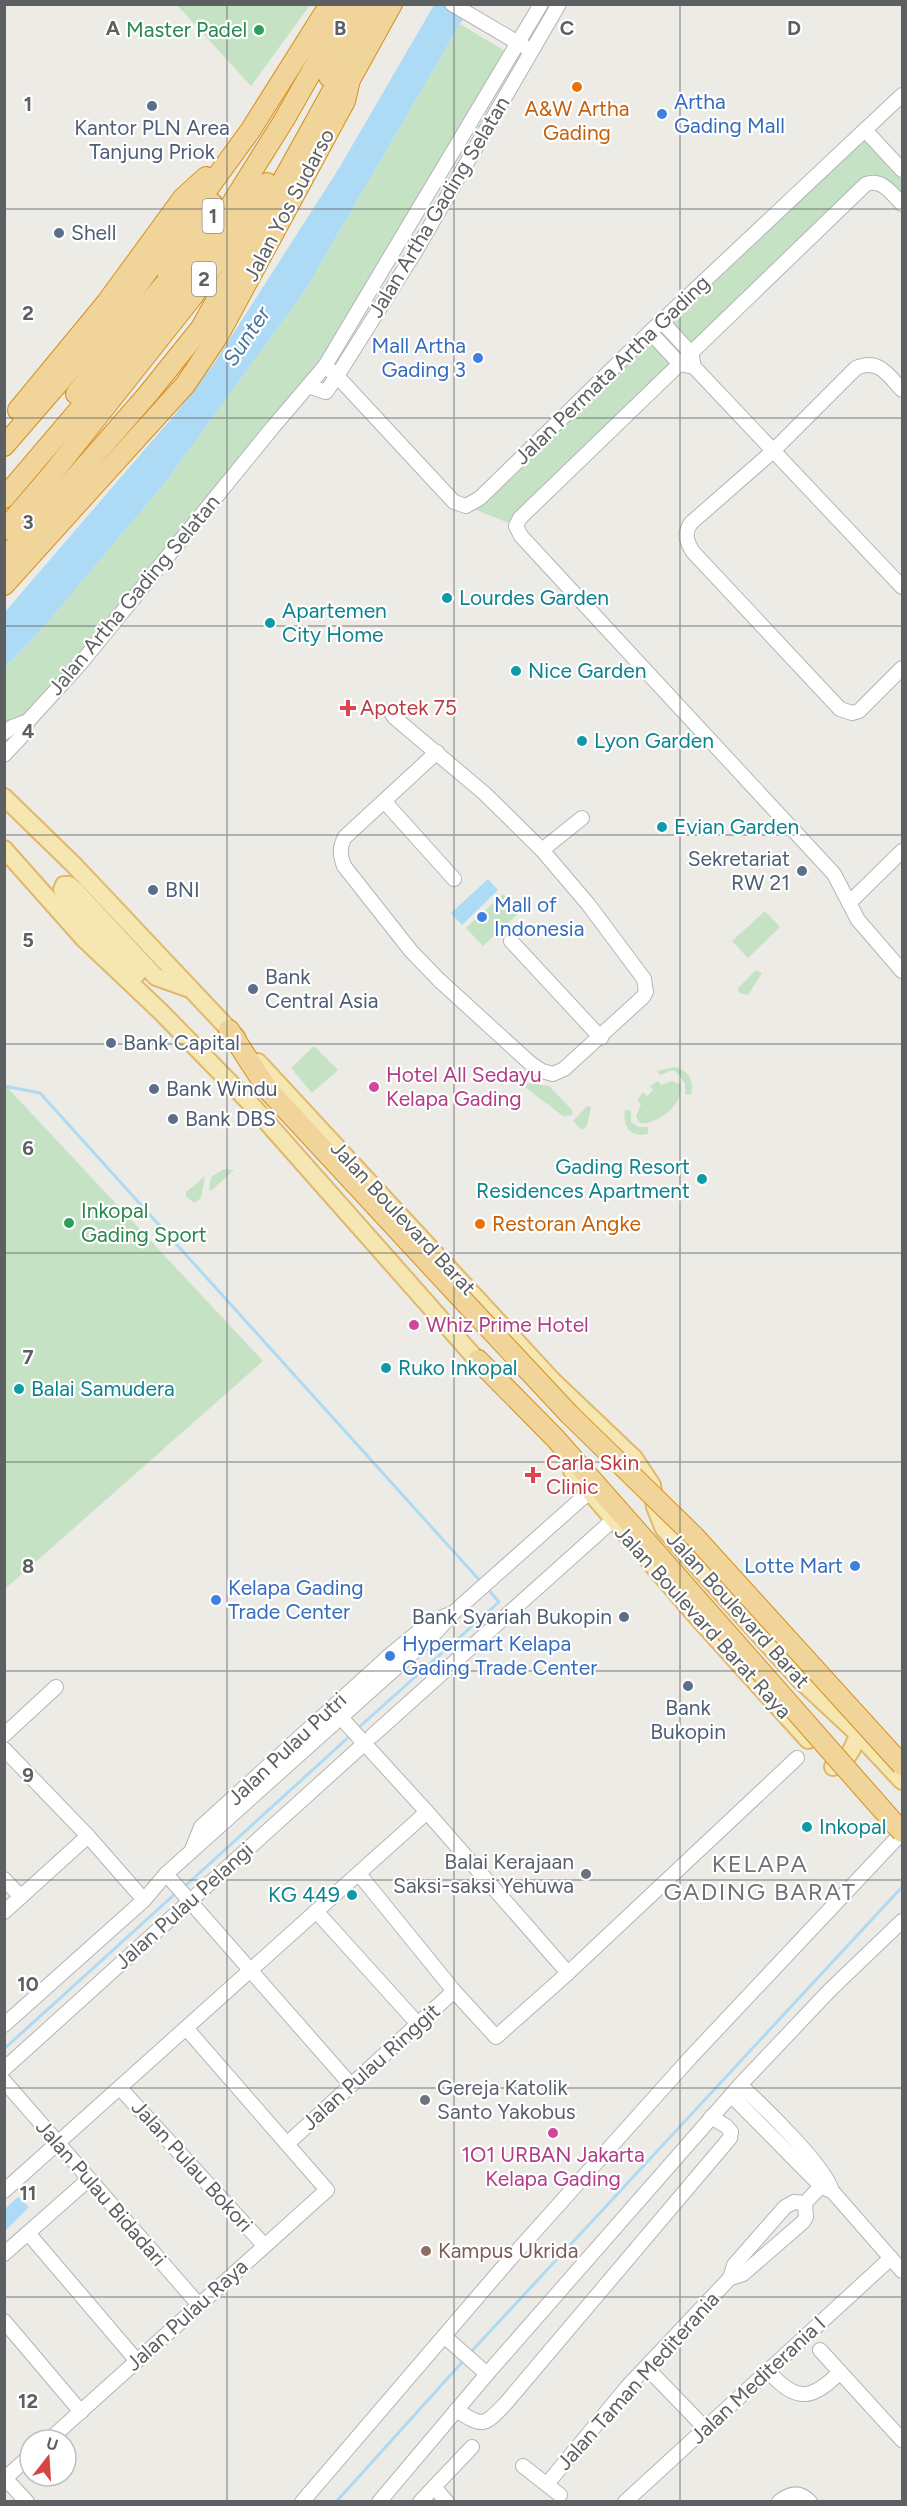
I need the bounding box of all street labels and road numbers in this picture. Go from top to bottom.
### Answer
street label: Jalan Artha Gading Selatan [363,92,515,322]
street label: Jalan Yos Sudarso [238,124,339,285]
road number: 1 [202,199,224,233]
road number: 2 [192,262,216,296]
street label: Jalan Permata Artha Gading [509,270,714,469]
street label: Jalan Artha Gading Selatan [42,489,225,700]
street label: Jalan Boulevard Barat [325,1135,481,1300]
street label: Jalan Boulevard Barat Raya [610,1520,797,1724]
street label: Jalan Boulevard Barat [662,1526,815,1693]
street label: Jalan Pulau Putri [222,1687,351,1810]
street label: Jalan Pulau Pelangi [109,1837,258,1974]
street label: Jalan Pulau Ringgit [297,1998,445,2135]
street label: Jalan Pulau Bokori [127,2095,258,2237]
street label: Jalan Pulau Bidadari [31,2114,172,2271]
street label: Jalan Pulau Raya [121,2253,253,2376]
street label: Jalan Taman Mediterania [551,2286,724,2475]
street label: Jalan Mediterania I [685,2311,830,2449]

